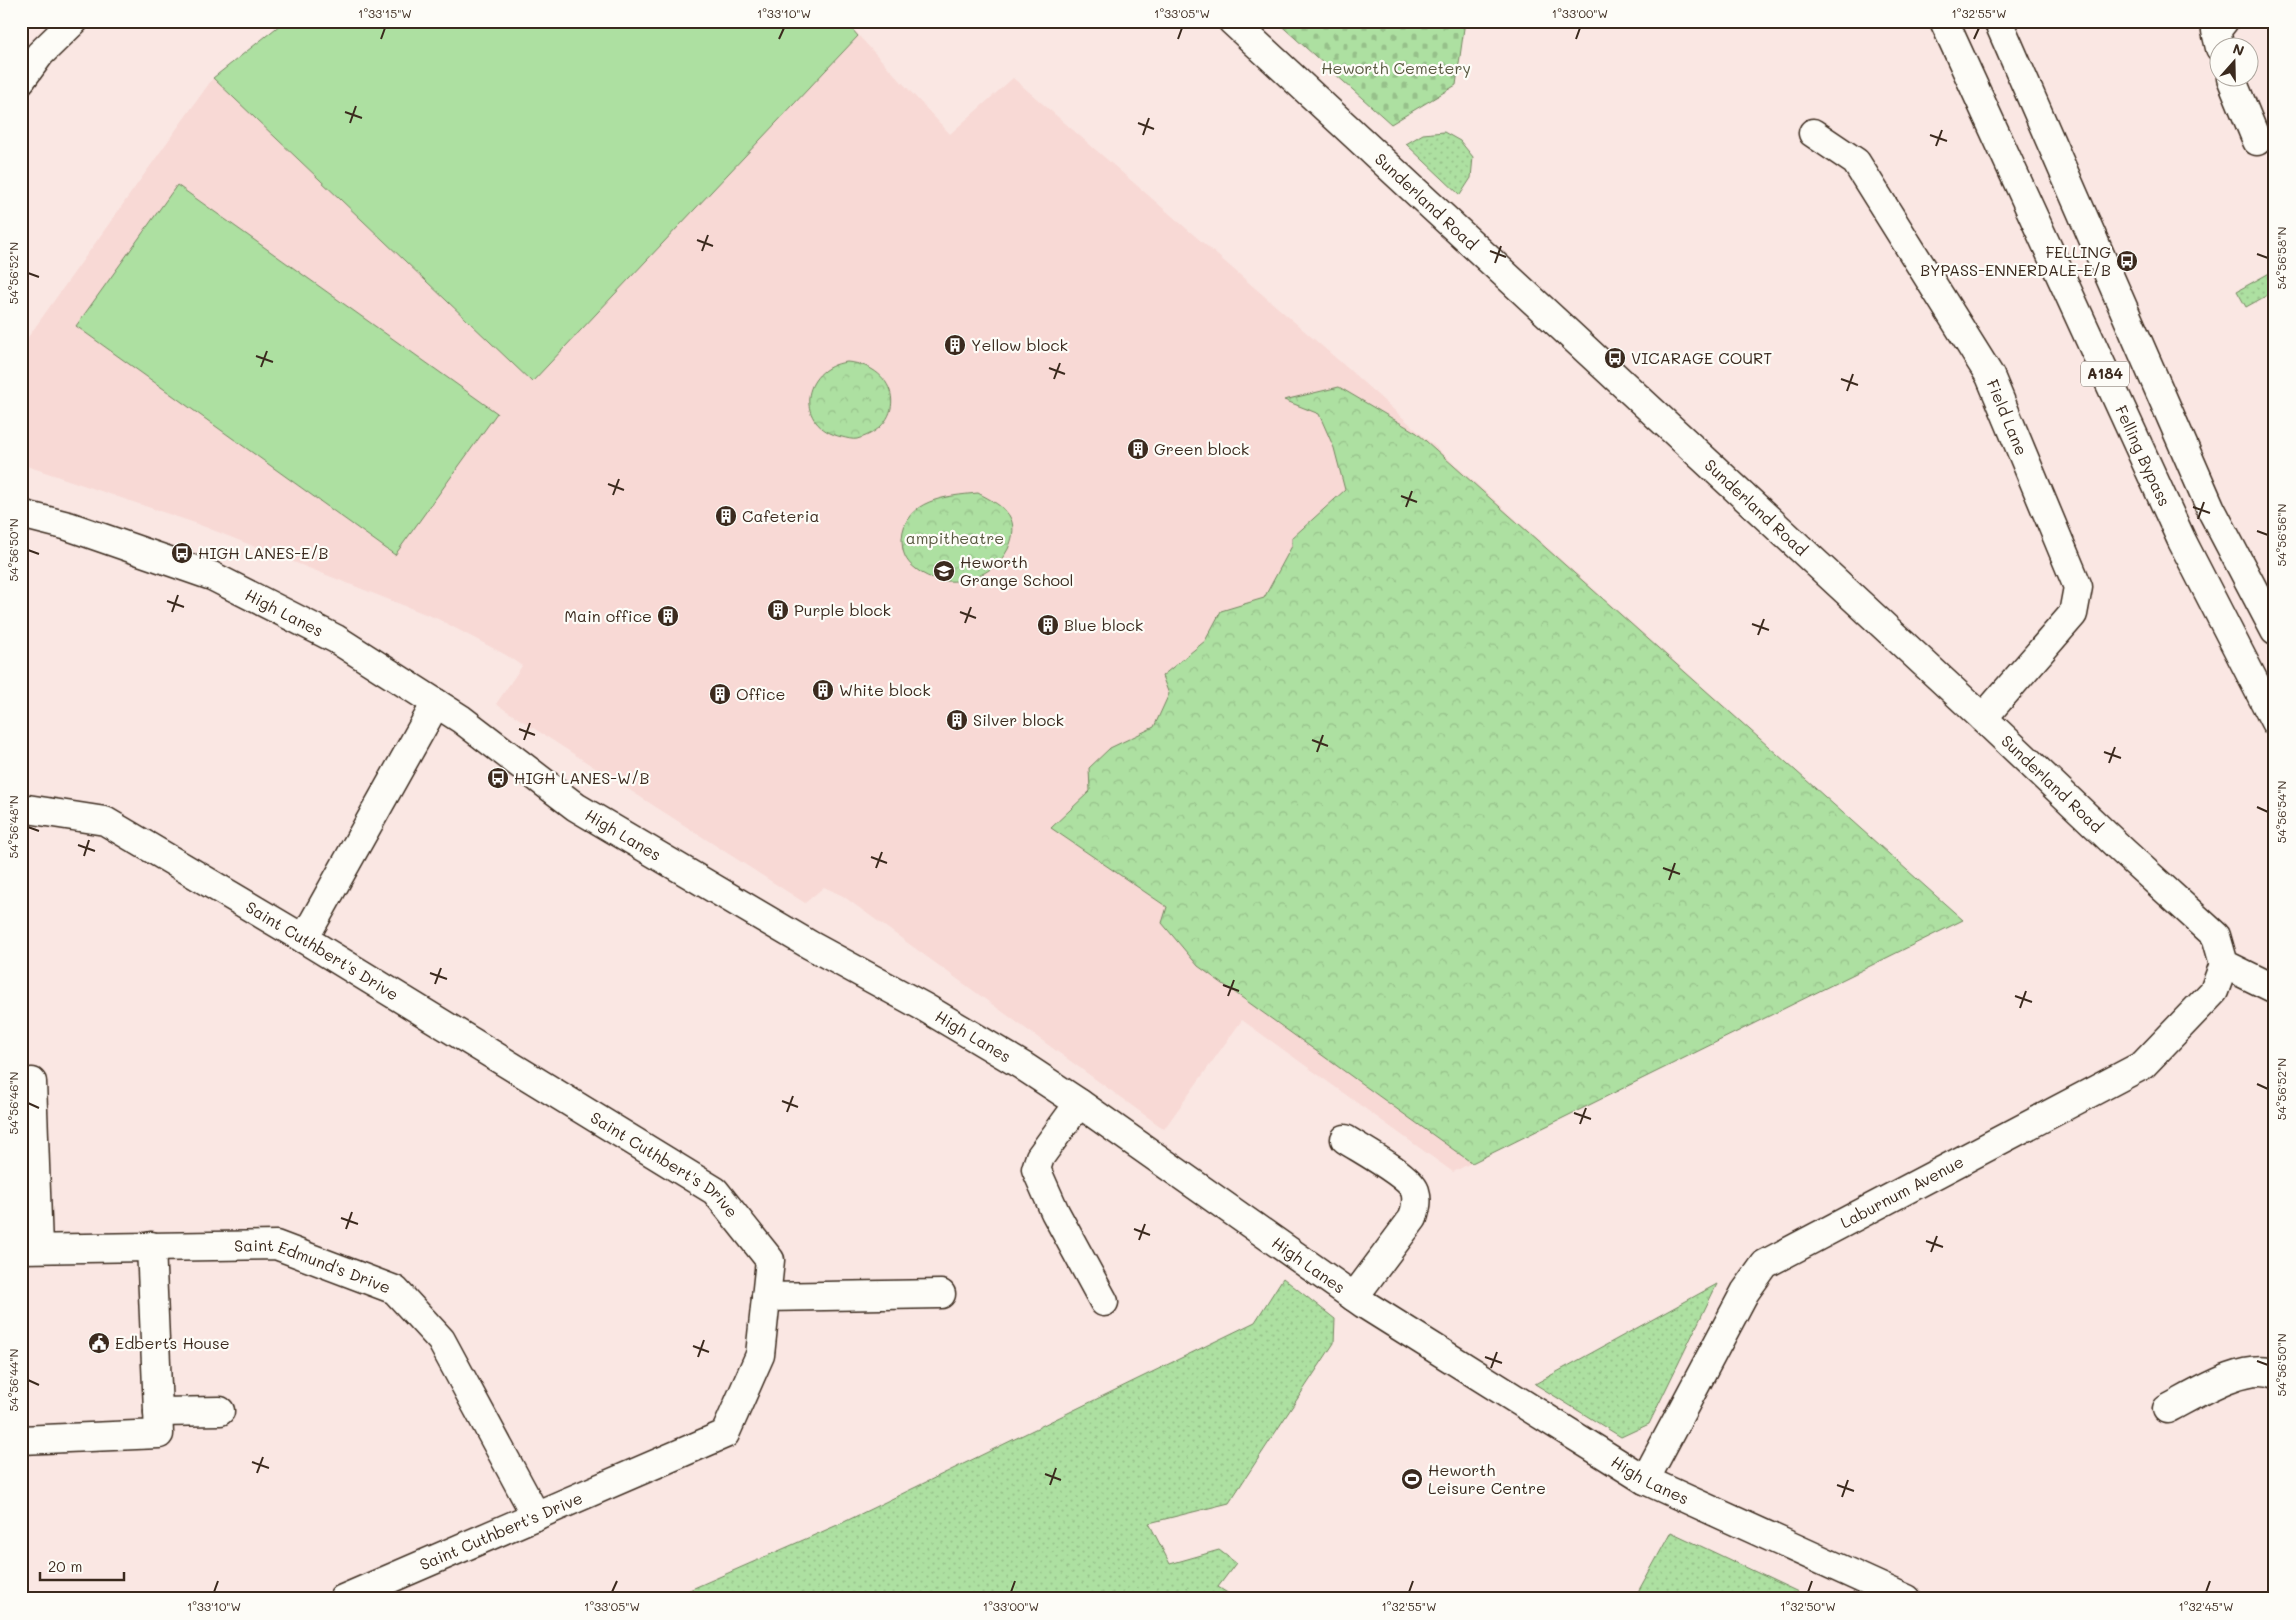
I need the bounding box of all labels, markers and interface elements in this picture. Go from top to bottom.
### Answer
text: 1°33'15"W [358,5,412,21]
text: 1°33'10"W [757,5,811,21]
text: 1°33'05"W [1154,5,1210,21]
text: 1°33'00"W [1552,5,1608,21]
text: 1°32'55"W [1951,5,2007,21]
north arrow [2208,38,2258,88]
text: N [2230,39,2247,60]
park label: Heworth Cemetery [1321,57,1471,78]
street label: Sunderland Road [1371,148,1482,254]
text: 54°56'58"N [2273,227,2289,289]
place label: FELLING BYPASS-ENNERDALE-E/B [1920,241,2111,280]
text: 54°56'52"N [5,242,21,304]
bus stop icon: FELLING BYPASS-ENNERDALE-E/B [2115,249,2139,273]
building icon: Yellow block [943,333,967,357]
place label: Yellow block [971,334,1068,355]
bus stop icon: VICARAGE COURT [1603,346,1627,370]
place label: VICARAGE COURT [1631,347,1772,368]
road number: A184 [2081,362,2129,386]
street label: Field Lane [1983,376,2033,458]
street label: Felling Bypass [2111,402,2176,509]
building icon: Green block [1126,437,1150,461]
place label: Green block [1154,438,1249,459]
street label: Sunderland Road [1701,454,1812,560]
building icon: Cafeteria [714,504,738,528]
text: 54°56'56"N [2273,504,2289,566]
place label: Cafeteria [742,505,819,526]
text: 54°56'50"N [5,518,21,582]
park label: ampitheatre [906,527,1004,548]
bus stop icon: HIGH LANES-E/B [170,541,194,565]
place label: HIGH LANES-E/B [198,542,329,563]
place label: Heworth Grange School [960,551,1073,590]
school or university icon: Heworth Grange School [932,559,956,583]
street label: High Lanes [242,584,327,641]
building icon: Purple block [766,598,790,622]
place label: Purple block [794,599,891,620]
building icon: Main office [656,604,680,628]
place label: Main office [564,605,652,626]
building icon: Blue block [1036,613,1060,637]
place label: Blue block [1064,614,1143,635]
building icon: White block [811,678,835,702]
place label: White block [839,679,931,700]
building icon: Office [708,682,732,706]
place label: Office [736,683,785,704]
building icon: Silver block [945,708,969,732]
place label: Silver block [973,709,1064,730]
street label: Sunderland Road [1997,730,2108,837]
bus stop icon: HIGH LANES-W/B [486,766,510,790]
place label: HIGH LANES-W/B [514,767,649,788]
text: 54°56'54"N [2273,781,2289,843]
text: 54°56'48"N [5,796,21,858]
street label: High Lanes [582,804,665,865]
street label: Saint Cuthbert's Drive [242,896,403,1005]
street label: High Lanes [932,1005,1015,1067]
text: 54°56'52"N [2273,1058,2289,1120]
text: 54°56'46"N [5,1072,21,1134]
street label: Saint Cuthbert's Drive [587,1106,743,1222]
street label: Laburnum Avenue [1836,1150,1967,1233]
street label: High Lanes [1268,1232,1350,1298]
street label: Saint Edmund's Drive [234,1234,394,1297]
public building icon: Edberts House [87,1331,111,1355]
place label: Edberts House [115,1332,230,1353]
text: 54°56'50"N [2273,1333,2289,1397]
text: 54°56'44"N [5,1349,21,1411]
street label: High Lanes [1608,1451,1692,1509]
place label: Heworth Leisure Centre [1428,1459,1546,1498]
sports icon: Heworth Leisure Centre [1400,1467,1424,1491]
street label: Saint Cuthbert's Drive [416,1487,585,1574]
scale bar [40,1550,124,1582]
text: 20 m [48,1556,82,1576]
text: 1°33'10"W [187,1598,241,1614]
text: 1°33'05"W [584,1598,640,1614]
text: 1°33'00"W [983,1598,1039,1614]
text: 1°32'55"W [1381,1598,1437,1614]
text: 1°32'50"W [1780,1598,1836,1614]
text: 1°32'45"W [2178,1598,2234,1614]

